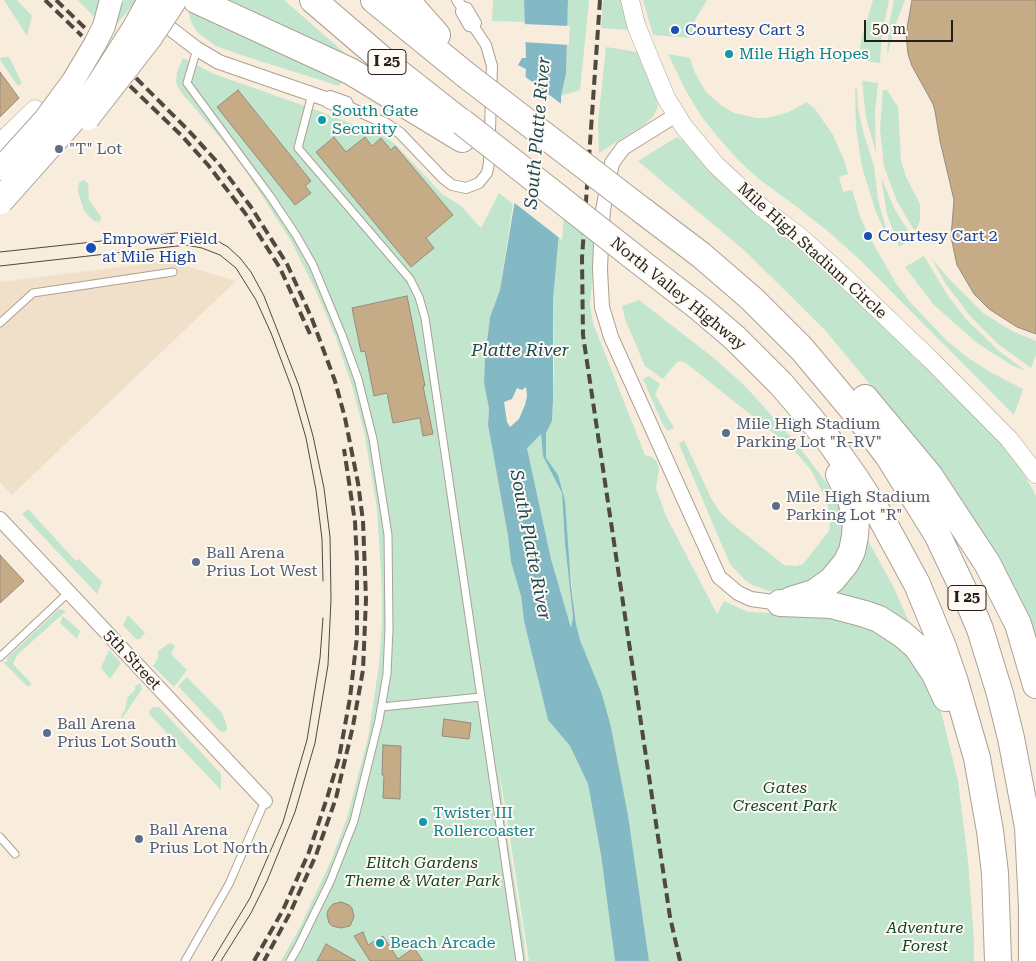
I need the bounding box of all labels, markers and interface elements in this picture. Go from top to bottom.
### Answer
scale bar [866,10,955,42]
place label: Courtesy Cart 3 [685,20,805,40]
text: 50 m [872,20,906,38]
marker: Courtesy Cart 3 [669,24,681,36]
place label: Mile High Hopes [739,44,869,64]
marker: Mile High Hopes [723,48,735,60]
road number: I 25 [368,50,406,74]
water label: South Platte River [521,56,555,210]
place label: South Gate Security [332,101,418,139]
marker: South Gate Security [316,114,328,126]
place label: "T" Lot [69,139,122,159]
marker: "T" Lot [53,143,65,155]
street label: Mile High Stadium Circle [733,179,891,323]
place label: Courtesy Cart 2 [878,226,998,246]
place label: Empower Field at Mile High [102,229,218,267]
marker: Courtesy Cart 2 [862,230,874,242]
street label: North Valley Highway [606,233,750,355]
marker: Empower Field at Mile High [84,241,98,255]
water label: Platte River [471,340,569,362]
place label: Mile High Stadium Parking Lot "R-RV" [736,414,882,452]
marker: Mile High Stadium Parking Lot "R-RV" [720,427,732,439]
water label: South Platte River [505,468,555,622]
place label: Mile High Stadium Parking Lot "R" [786,487,930,525]
marker: Mile High Stadium Parking Lot "R" [770,500,782,512]
place label: Ball Arena Prius Lot West [206,543,317,581]
marker: Ball Arena Prius Lot West [190,556,202,568]
road number: I 25 [948,586,986,610]
street label: 5th Street [99,626,165,694]
place label: Ball Arena Prius Lot South [57,714,177,752]
marker: Ball Arena Prius Lot South [41,727,53,739]
park label: Gates Crescent Park [733,778,837,816]
place label: Twister III Rollercoaster [433,803,535,841]
marker: Twister III Rollercoaster [417,816,429,828]
place label: Ball Arena Prius Lot North [149,820,268,858]
marker: Ball Arena Prius Lot North [133,833,145,845]
park label: Elitch Gardens Theme & Water Park [344,853,500,891]
park label: Adventure Forest [887,918,963,956]
place label: Beach Arcade [390,933,495,953]
marker: Beach Arcade [374,937,386,949]

